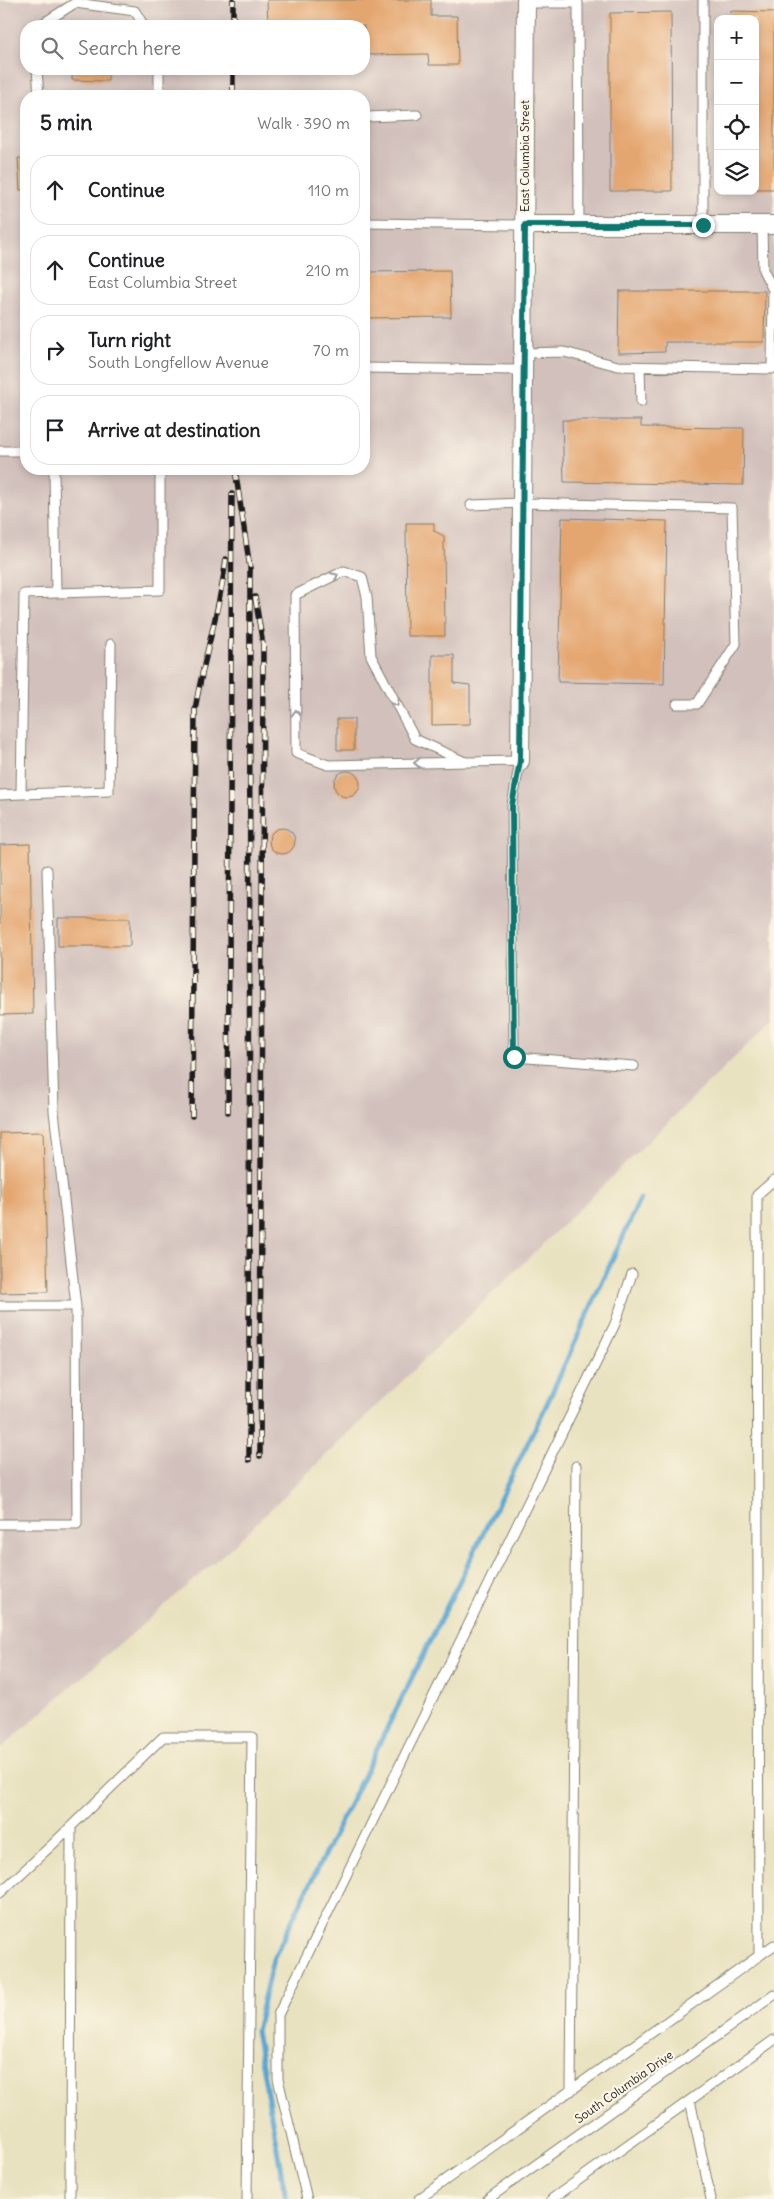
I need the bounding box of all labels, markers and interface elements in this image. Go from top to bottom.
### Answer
map controls [714,15,759,195]
button: + [714,15,759,60]
search box [20,20,370,75]
icon: search [38,34,66,62]
text: Search here [78,36,181,60]
button: − [714,60,759,105]
street label: East Columbia Street [517,100,532,212]
button: locate [714,105,759,150]
text: 5 min [40,109,92,136]
text: Walk · 390 m [257,113,350,133]
button: layers [714,150,759,195]
icon: ahead [41,176,69,204]
text: Continue [88,178,165,202]
text: 110 m [308,180,349,200]
route end [692,214,715,237]
text: Continue [88,248,165,272]
icon: ahead [41,256,69,284]
text: 210 m [306,260,349,280]
text: East Columbia Street [88,272,237,292]
text: Turn right [88,328,171,352]
icon: right [41,336,69,364]
text: 70 m [313,340,349,360]
text: South Longfellow Avenue [88,352,269,372]
icon: arrive [41,416,69,444]
text: Arrive at destination [88,418,261,442]
one-way arrow [330,572,339,582]
one-way arrow [390,698,400,707]
one-way arrow [291,709,301,716]
one-way arrow [412,758,420,768]
route start [503,1046,526,1069]
street label: South Columbia Drive [572,2047,676,2126]

